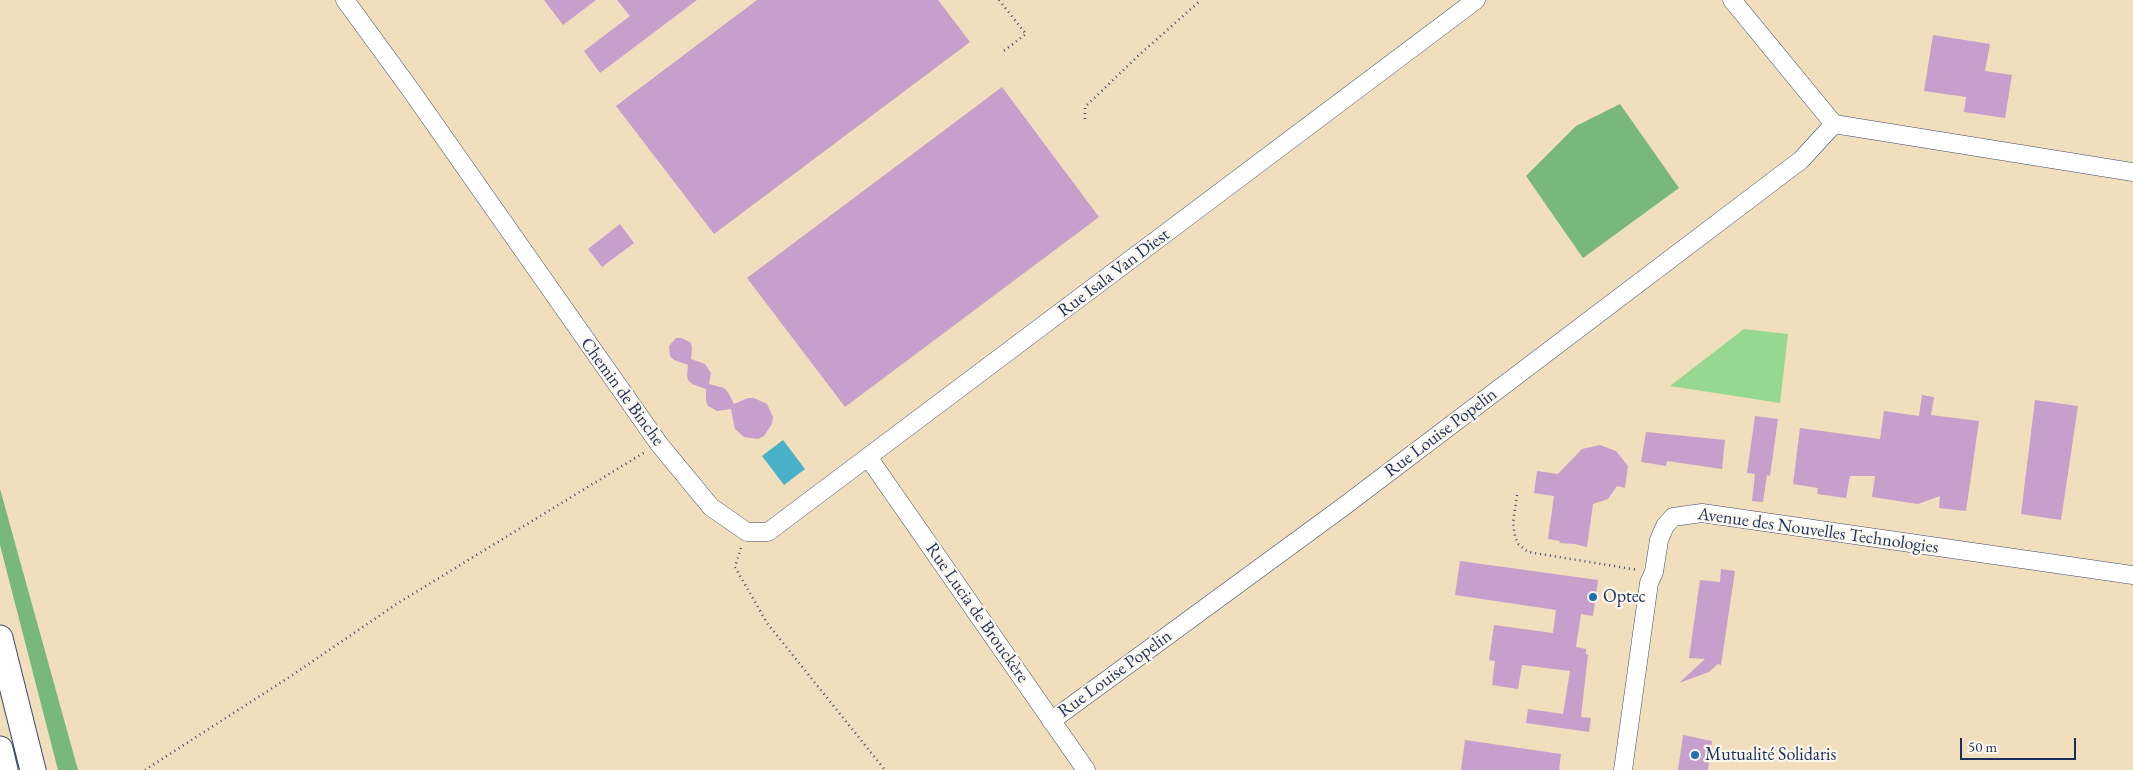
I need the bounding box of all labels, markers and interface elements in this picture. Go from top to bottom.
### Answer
street label: Rue Isala Van Diest [1054,224,1174,322]
street label: Chemin de Binche [576,334,668,450]
street label: Rue Louise Popelin [1380,384,1502,482]
street label: Avenue des Nouvelles Technologies [1696,503,1940,559]
street label: Rue Lucia de Brouckère [921,539,1033,687]
place label: Optec [1603,586,1646,608]
marker: Optec [1587,591,1599,603]
street label: Rue Louise Popelin [1054,626,1176,722]
scale bar [1963,728,2079,760]
text: 50 m [1968,737,1997,756]
place label: Mutualité Solidaris [1705,744,1836,766]
marker: Mutualité Solidaris [1689,749,1701,761]

